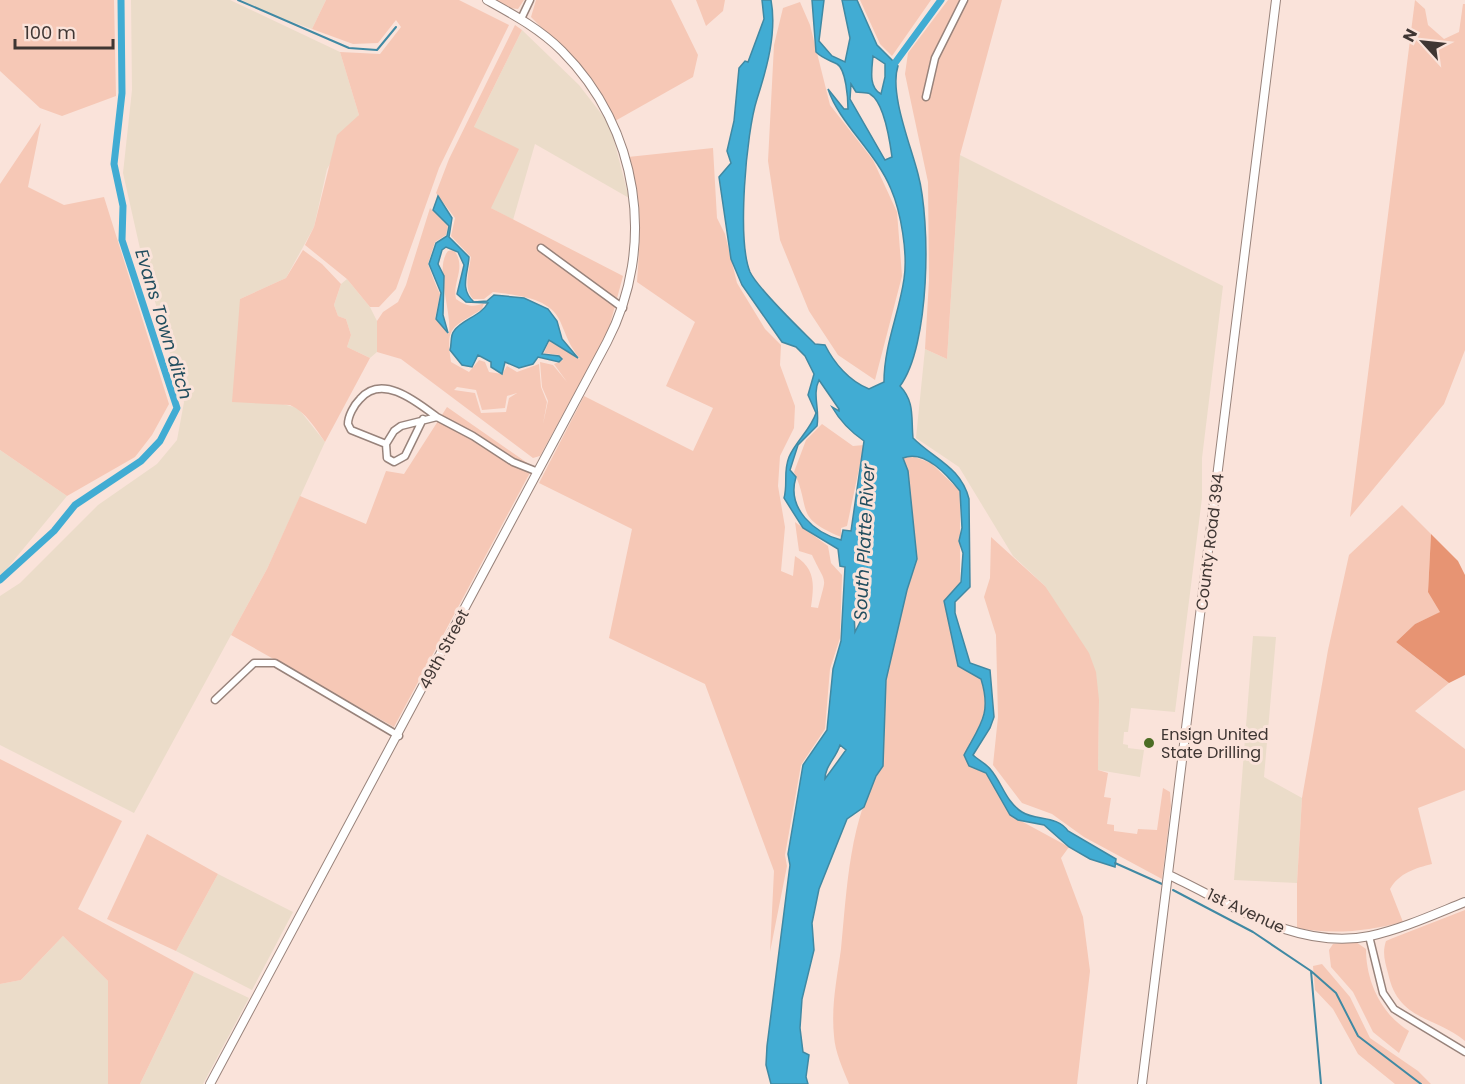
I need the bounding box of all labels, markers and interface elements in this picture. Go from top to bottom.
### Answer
scale bar [15,12,112,50]
north arrow [1393,12,1453,72]
text: 100 m [24,20,76,45]
text: N [1397,25,1423,46]
water label: Evans Town ditch [129,246,199,402]
water label: South Platte River [847,462,881,621]
street label: County Road 394 [1190,472,1230,612]
street label: 49th Street [413,605,475,693]
place label: Ensign United State Drilling [1161,723,1269,764]
marker: Ensign United State Drilling [1142,736,1156,750]
street label: 1st Avenue [1203,883,1289,939]

